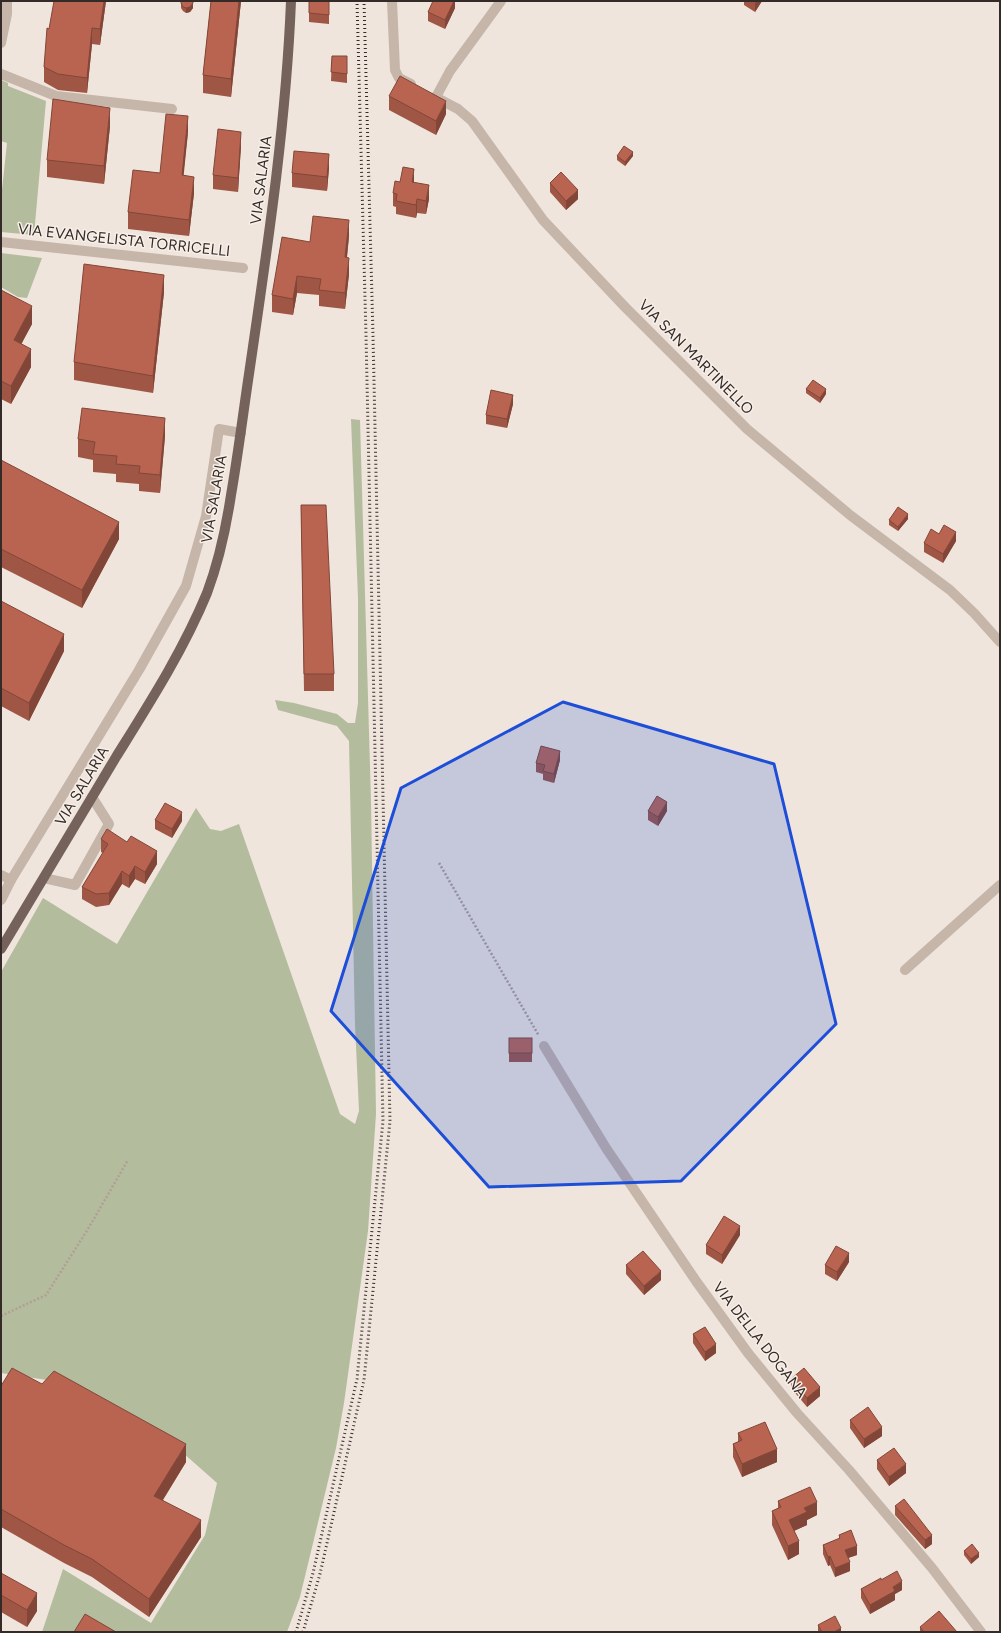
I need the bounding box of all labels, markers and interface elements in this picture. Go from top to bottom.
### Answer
street label: VIA SALARIA [247,135,275,225]
street label: VIA EVANGELISTA TORRICELLI [17,220,231,260]
street label: VIA SAN MARTINELLO [635,296,757,418]
street label: VIA SALARIA [197,453,231,545]
street label: VIA SALARIA [51,743,113,829]
street label: VIA DELLA DOGANA [709,1278,811,1402]

